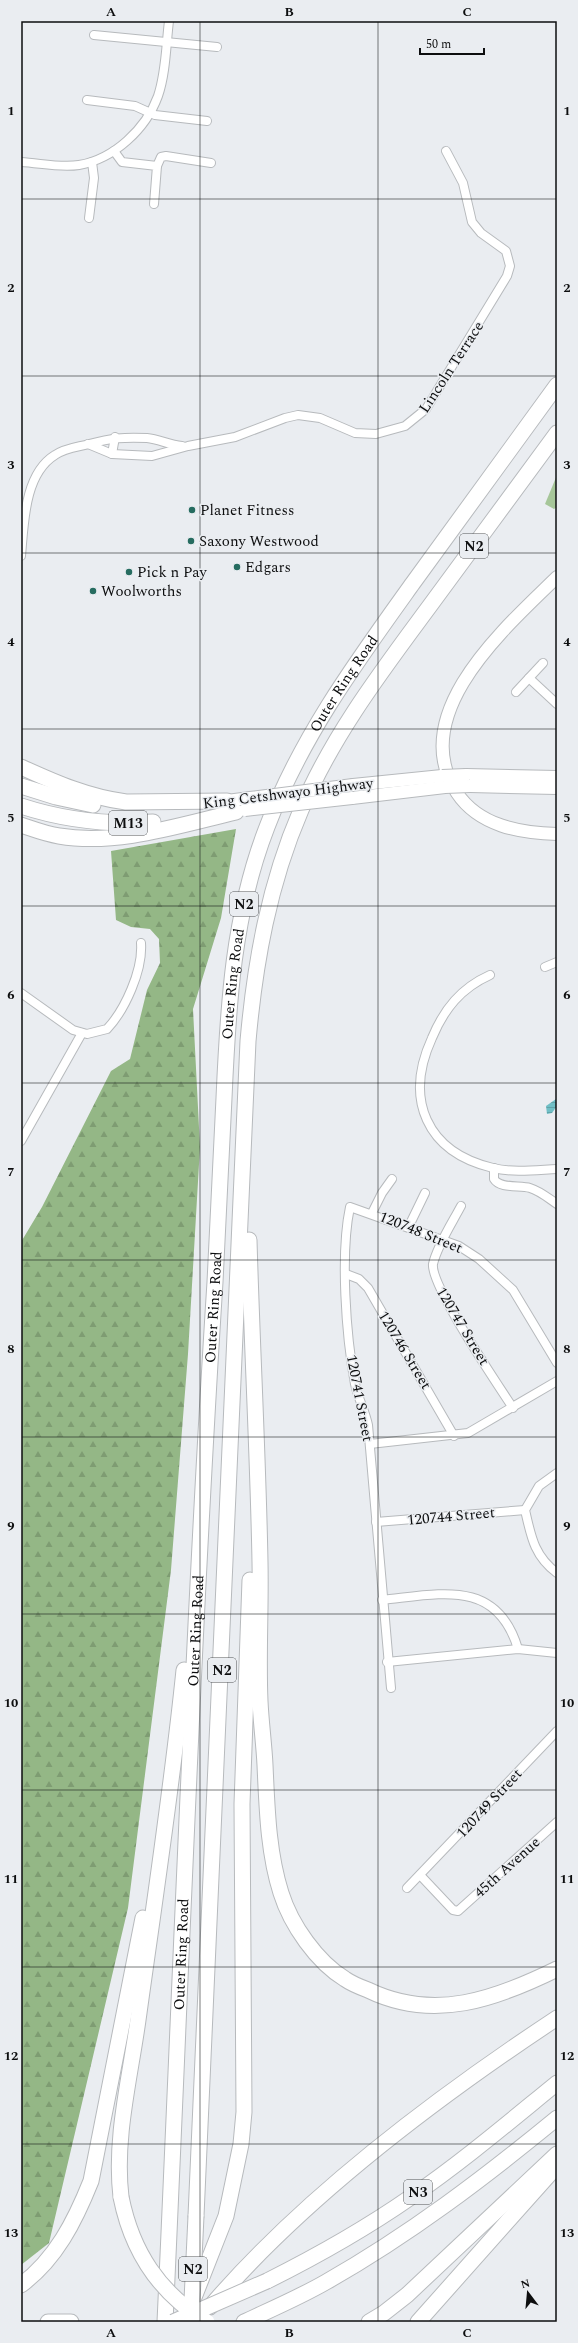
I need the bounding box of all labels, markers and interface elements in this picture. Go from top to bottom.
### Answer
text: A [106,2,116,22]
text: B [284,2,294,22]
text: C [462,2,472,22]
scale bar [420,30,484,56]
text: 50 m [426,35,451,54]
text: 1 [7,101,15,121]
text: 1 [563,101,571,121]
text: 2 [7,278,15,298]
text: 2 [563,278,571,298]
street label: Lincoln Terrace [413,317,490,418]
text: 3 [7,455,15,475]
text: 3 [563,455,571,475]
place label: Planet Fitness [200,499,294,522]
marker: Planet Fitness [187,505,197,515]
place label: Saxony Westwood [199,530,319,553]
road number: N2 [460,534,488,558]
marker: Saxony Westwood [186,536,196,546]
place label: Edgars [245,556,291,579]
place label: Pick n Pay [137,561,208,584]
marker: Edgars [232,562,242,572]
marker: Pick n Pay [124,567,134,577]
place label: Woolworths [101,580,182,603]
marker: Woolworths [88,586,98,596]
street label: Outer Ring Road [304,631,384,737]
text: 4 [7,632,15,652]
text: 4 [563,632,571,652]
street label: King Cetshwayo Highway [202,772,375,815]
text: 5 [7,808,15,828]
text: 5 [563,808,571,828]
road number: M13 [109,811,147,835]
road number: N2 [230,892,258,916]
street label: Outer Ring Road [216,926,251,1040]
text: 6 [7,985,15,1005]
text: 6 [563,985,571,1005]
text: 7 [7,1162,15,1182]
text: 7 [563,1162,571,1182]
street label: 120748 Street [376,1205,466,1260]
street label: Outer Ring Road [199,1251,228,1364]
street label: 120747 Street [430,1283,495,1370]
street label: 120746 Street [372,1307,437,1394]
text: 8 [7,1339,15,1359]
text: 8 [563,1339,571,1359]
street label: 120741 Street [340,1353,379,1444]
street label: 120744 Street [406,1501,496,1532]
text: 9 [7,1516,15,1536]
text: 9 [563,1516,571,1536]
street label: Outer Ring Road [182,1574,210,1687]
road number: N2 [208,1658,236,1682]
text: 10 [4,1693,18,1713]
text: 10 [560,1693,574,1713]
street label: 120749 Street [451,1763,528,1843]
street label: 45th Avenue [469,1831,546,1903]
text: 11 [4,1869,18,1889]
text: 11 [560,1869,574,1889]
street label: Outer Ring Road [168,1898,195,2011]
text: 12 [4,2046,18,2066]
text: 12 [560,2046,574,2066]
road number: N3 [404,2180,432,2204]
text: 13 [4,2223,18,2243]
text: 13 [560,2223,574,2243]
road number: N2 [179,2257,207,2281]
north arrow [508,2273,548,2313]
text: N [519,2274,532,2293]
text: A [106,2323,116,2343]
text: B [284,2323,294,2343]
text: C [462,2323,472,2343]

